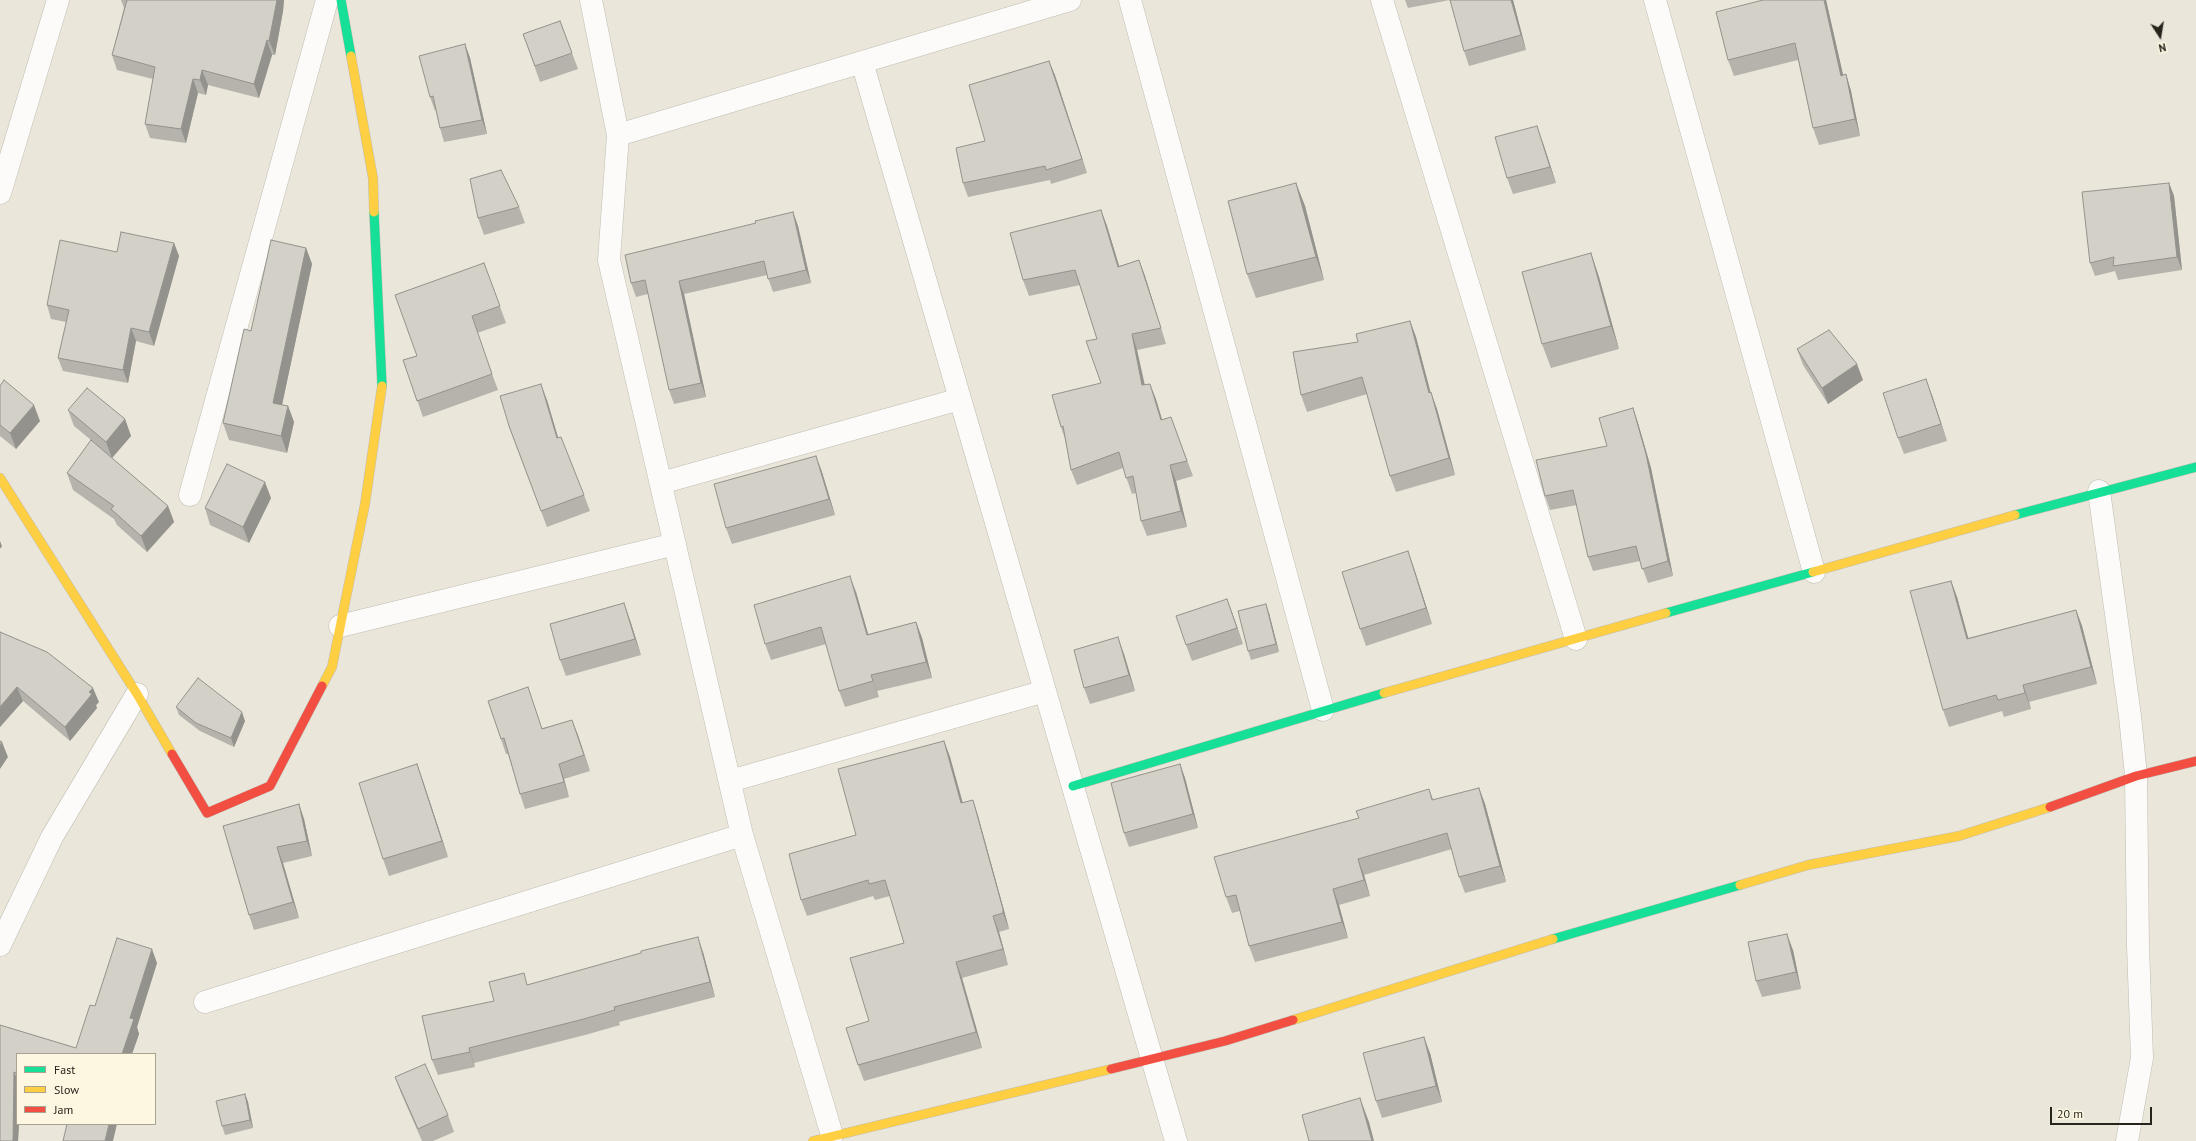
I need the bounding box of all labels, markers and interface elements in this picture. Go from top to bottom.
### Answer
north arrow [2140,16,2180,56]
text: N [2158,40,2167,55]
legend [16,1053,156,1125]
text: Fast [54,1062,75,1077]
text: Slow [54,1082,79,1097]
scale bar [2052,1099,2154,1125]
text: Jam [54,1102,73,1117]
text: 20 m [2057,1106,2083,1121]

